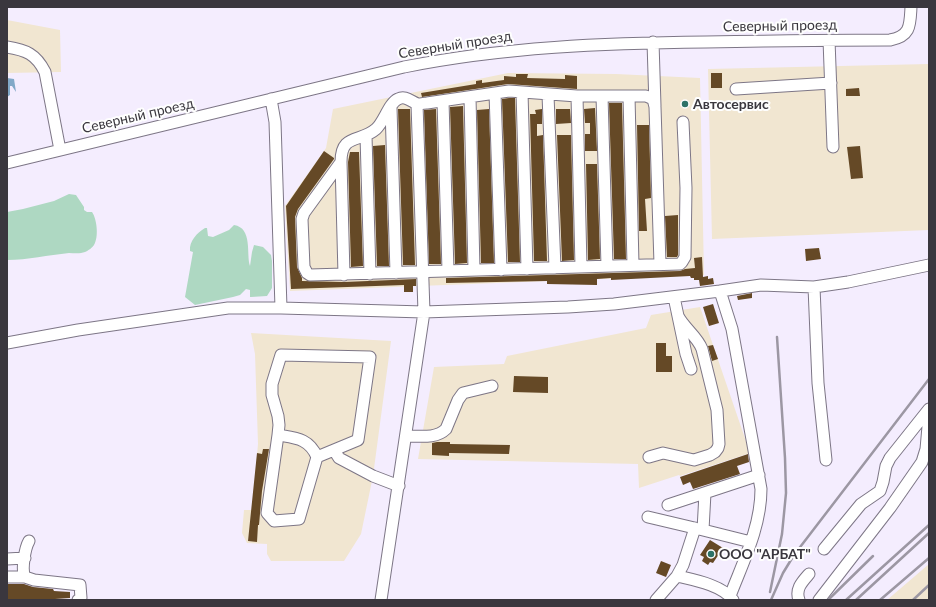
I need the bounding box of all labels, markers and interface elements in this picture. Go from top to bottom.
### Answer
street label: Северный проезд [723,17,837,35]
street label: Северный проезд [397,28,513,62]
street label: Северный проезд [80,95,196,137]
place label: Автосервис [693,96,769,112]
marker: Автосервис [680,99,690,109]
place label: ООО "АРБАТ" [719,546,811,562]
marker: ООО "АРБАТ" [706,549,716,559]

